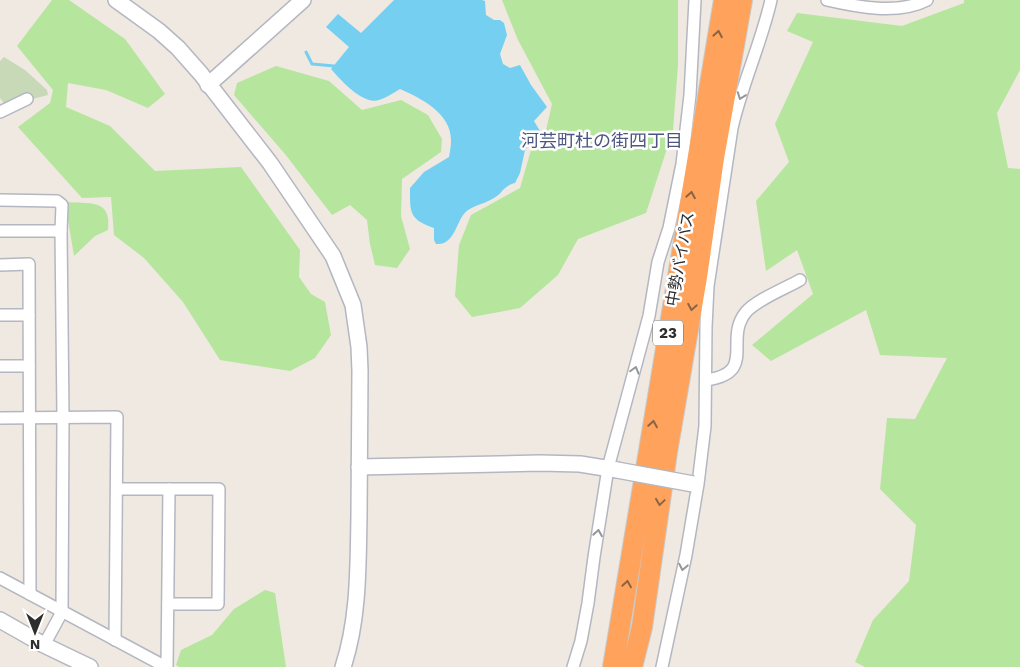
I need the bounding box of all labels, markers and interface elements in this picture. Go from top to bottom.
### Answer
one-way arrow [713,30,723,39]
one-way arrow [736,92,746,100]
district label: 河芸町杜の街四丁目 [521,130,683,151]
one-way arrow [686,190,696,199]
street label: 中勢バイパス [662,210,698,308]
one-way arrow [687,303,697,311]
road number: 23 [653,320,683,346]
one-way arrow [629,366,640,375]
one-way arrow [647,420,657,428]
one-way arrow [655,498,665,506]
one-way arrow [592,529,602,538]
one-way arrow [679,562,689,571]
one-way arrow [621,580,631,589]
north arrow [10,607,60,657]
text: N [30,637,40,653]

